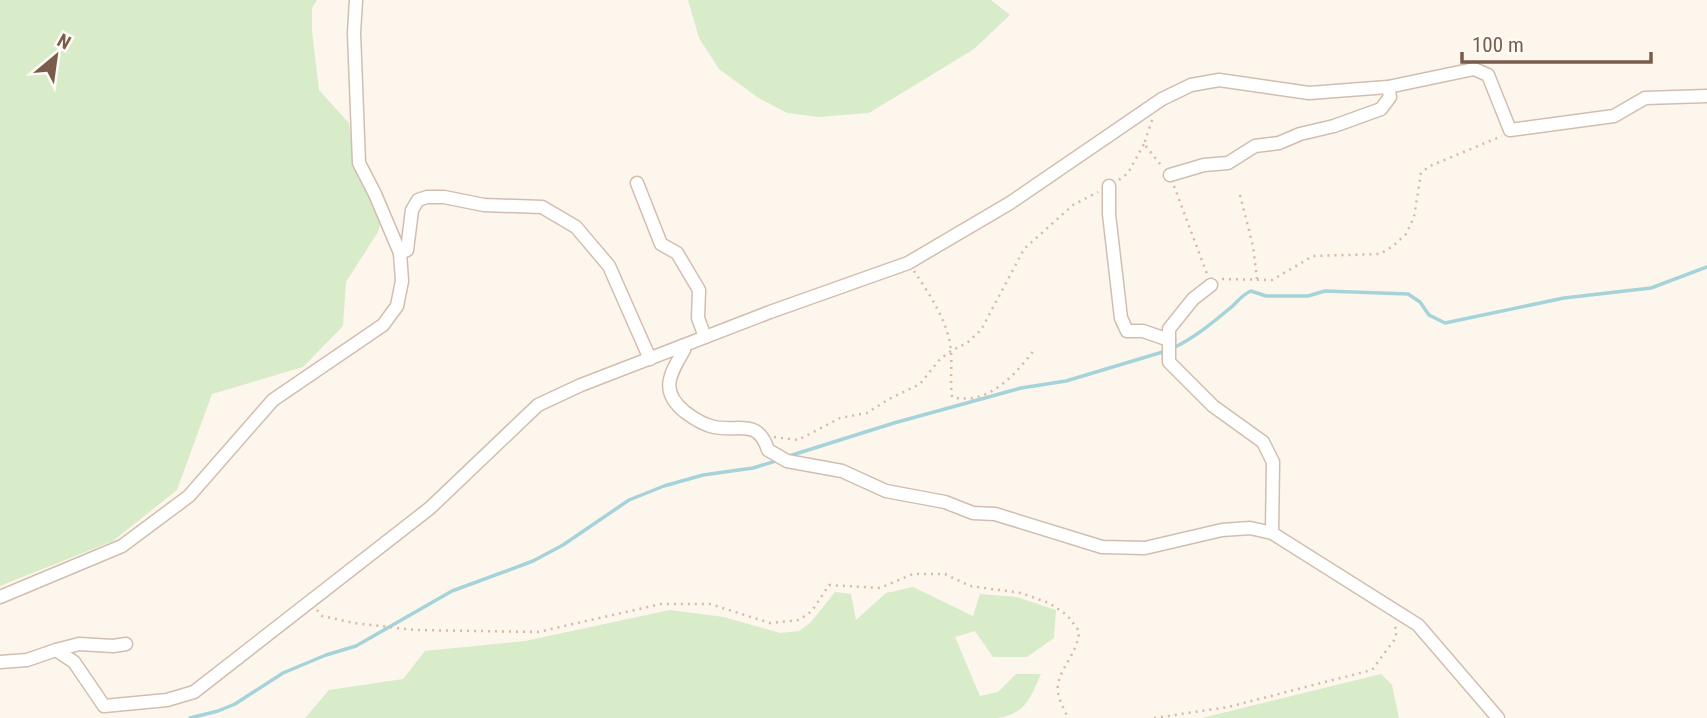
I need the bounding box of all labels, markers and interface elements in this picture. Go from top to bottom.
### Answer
north arrow [21,21,91,91]
scale bar [1462,21,1651,65]
text: N [53,29,75,54]
text: 100 m [1472,33,1524,57]

